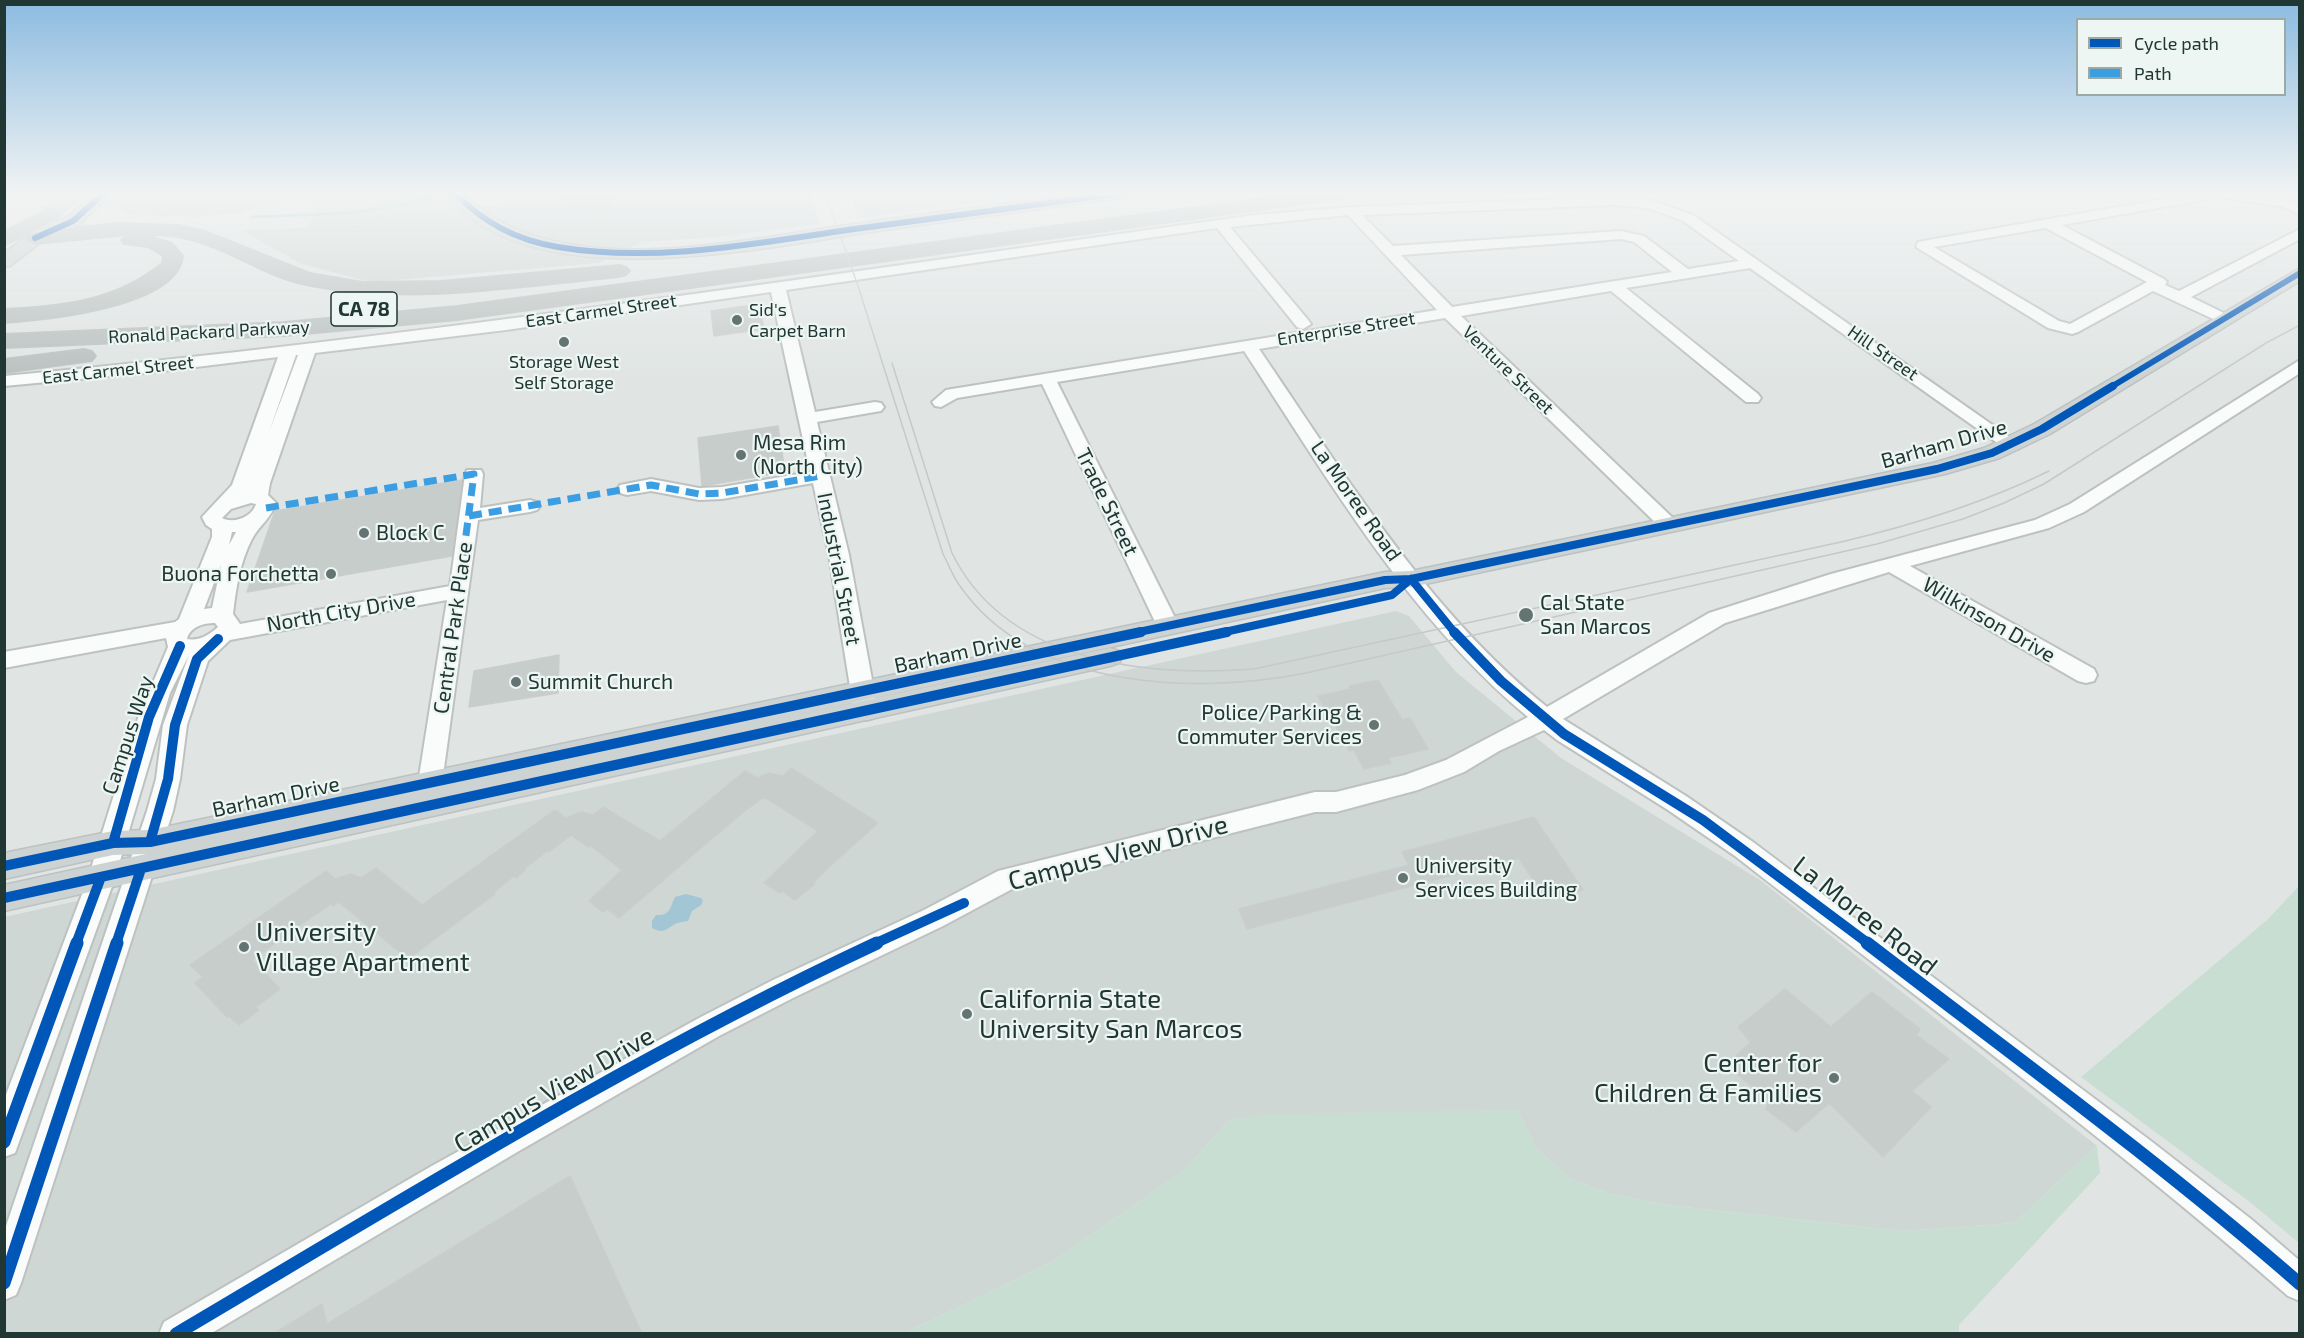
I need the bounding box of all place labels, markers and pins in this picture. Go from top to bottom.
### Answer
place label: Sid's Carpet Barn [749,299,846,342]
marker: Sid's Carpet Barn [730,313,744,327]
marker: Storage West Self Storage [557,335,571,349]
place label: Storage West Self Storage [509,351,619,394]
place label: Mesa Rim (North City) [753,430,863,480]
marker: Mesa Rim (North City) [734,448,748,462]
place label: Block C [376,520,445,546]
marker: Block C [357,526,371,540]
place label: Buona Forchetta [161,561,319,587]
marker: Buona Forchetta [324,567,338,581]
place label: Cal State San Marcos [1540,590,1651,640]
marker: Cal State San Marcos [1517,606,1535,624]
place label: Summit Church [528,669,673,695]
marker: Summit Church [509,675,523,689]
place label: Police/Parking & Commuter Services [1177,700,1362,750]
marker: Police/Parking & Commuter Services [1367,718,1381,732]
place label: University Services Building [1415,853,1577,903]
marker: University Services Building [1396,871,1410,885]
place label: University Village Apartment [256,916,470,978]
marker: University Village Apartment [237,940,251,954]
place label: California State University San Marcos [979,983,1242,1044]
marker: California State University San Marcos [960,1007,974,1021]
place label: Center for Children & Families [1594,1047,1822,1108]
marker: Center for Children & Families [1827,1071,1841,1085]

